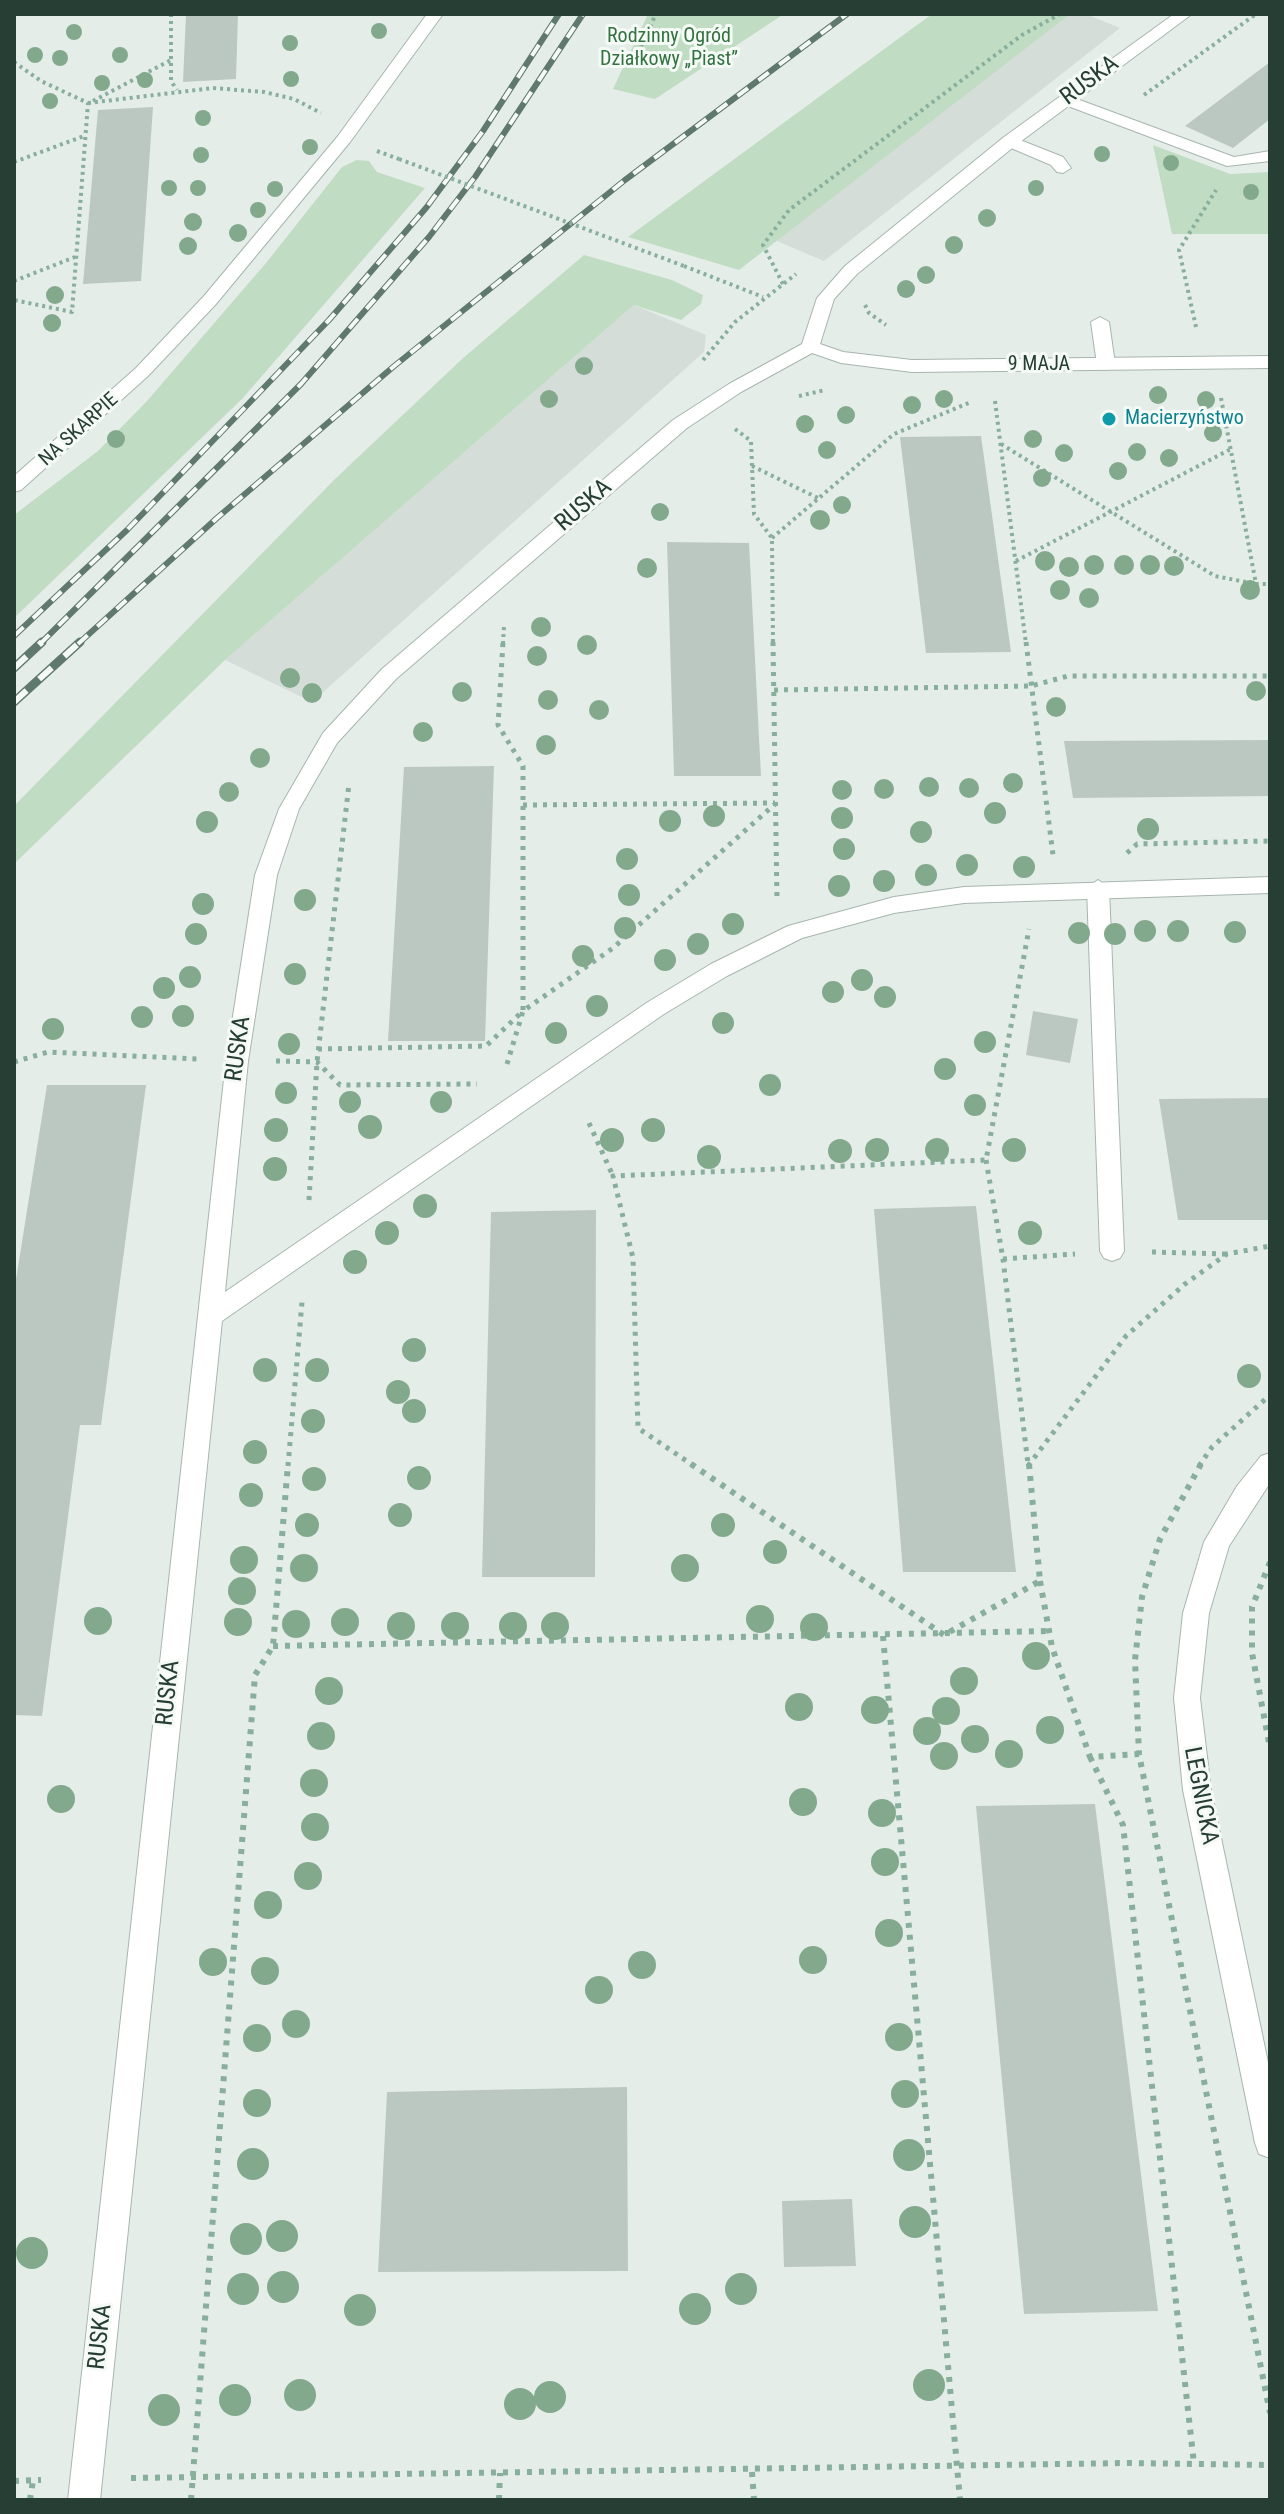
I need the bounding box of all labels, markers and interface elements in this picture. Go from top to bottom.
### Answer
park label: Rodzinny Ogród Działkowy „Piast” [600,25,738,72]
street label: RUSKA [1055,50,1125,112]
street label: 9 MAJA [1008,353,1070,377]
street label: NA SKARPIE [35,388,123,472]
place label: Macierzyństwo [1125,407,1244,431]
marker: Macierzyństwo [1100,410,1118,428]
street label: RUSKA [550,474,618,538]
street label: RUSKA [220,1015,258,1083]
street label: RUSKA [151,1659,187,1727]
street label: LEGNICKA [1176,1745,1224,1847]
street label: RUSKA [83,2303,119,2371]

